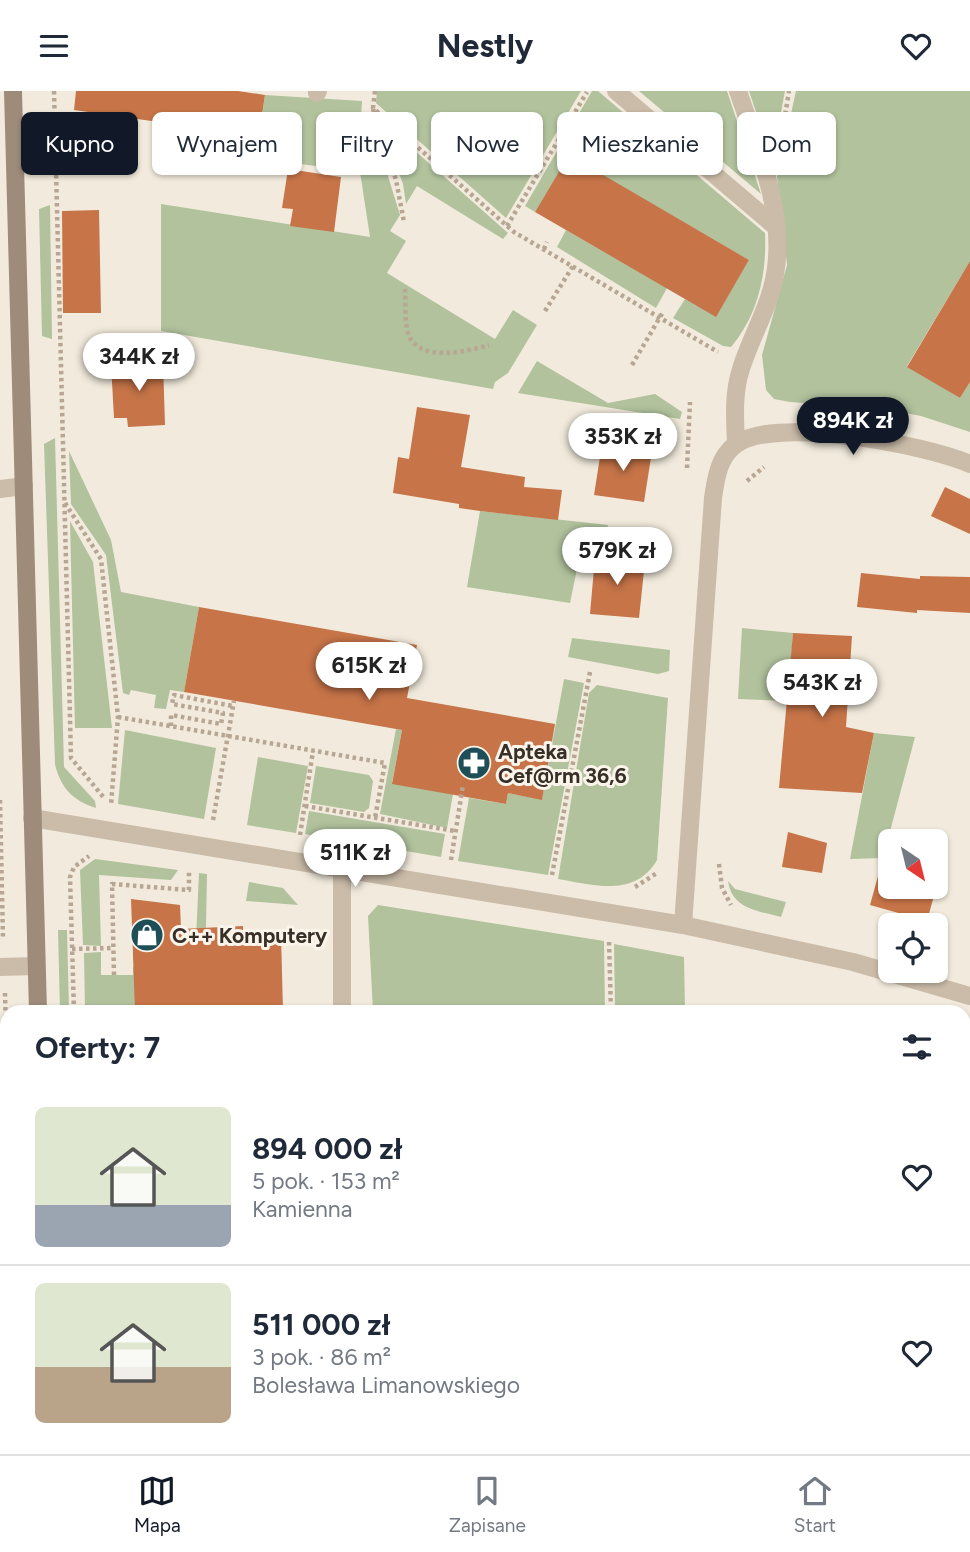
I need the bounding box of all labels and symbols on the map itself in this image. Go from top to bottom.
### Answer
pin: 344K zł [74,334,204,393]
pin: 894K zł [788,397,918,457]
pin: 353K zł [558,413,688,473]
pin: 579K zł [552,527,682,587]
pin: 615K zł [304,643,434,702]
pin: 543K zł [757,659,887,719]
place label: Apteka Cef@rm 36,6 [498,739,627,788]
pharmacy icon: Apteka Cef@rm 36,6 [455,744,493,782]
pin: 511K zł [290,829,420,889]
north arrow [878,829,948,899]
shop icon: C++ Komputery [128,916,166,954]
place label: C++ Komputery [172,923,328,948]

